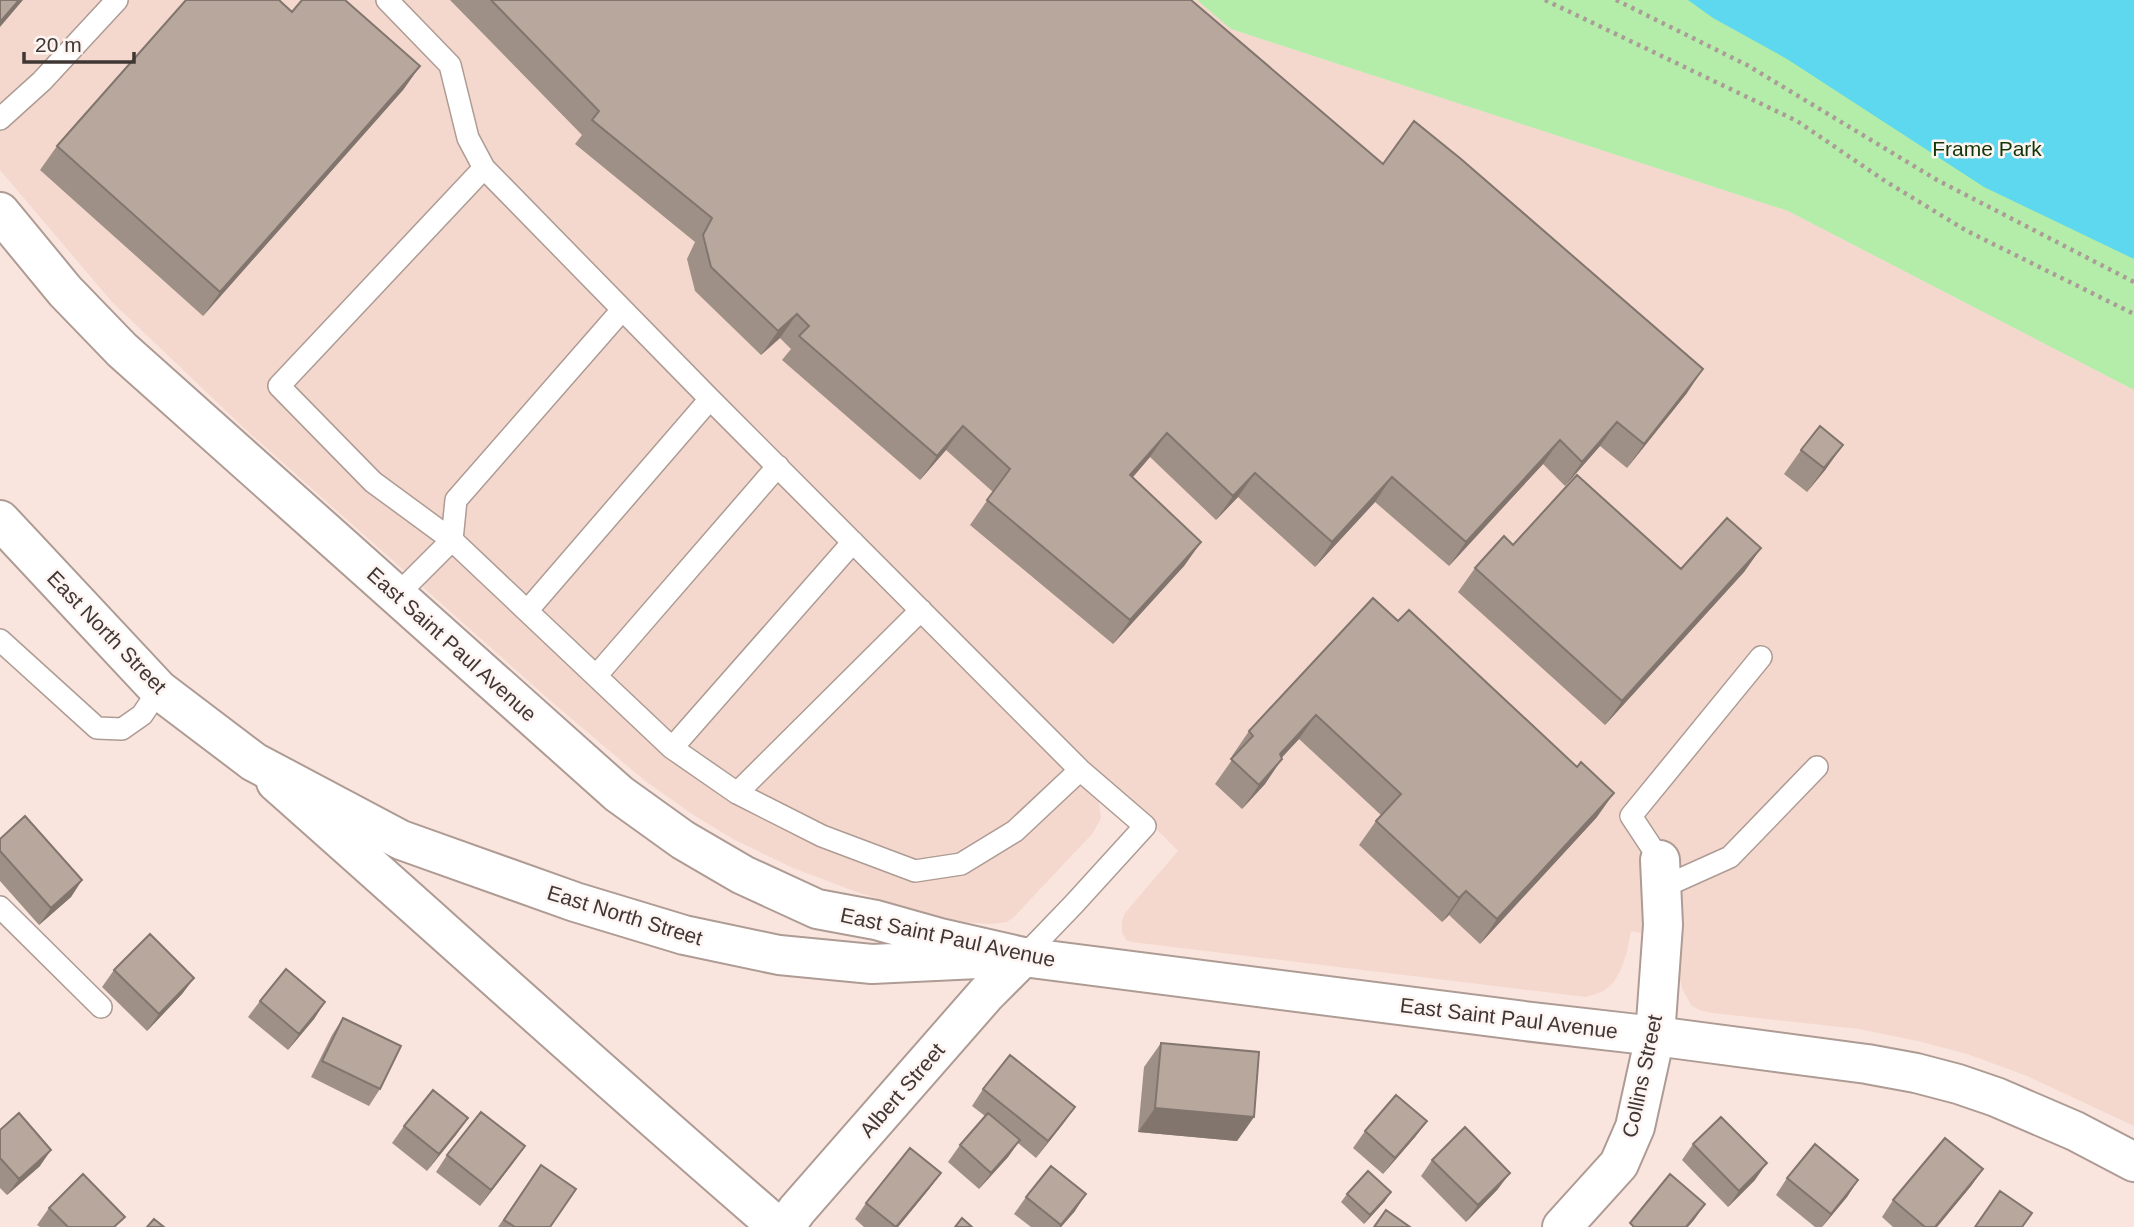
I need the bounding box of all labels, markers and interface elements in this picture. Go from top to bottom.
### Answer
scale bar [24,21,135,65]
text: 20 m [35,33,82,56]
park label: Frame Park [1932,137,2042,160]
street label: East Saint Paul Avenue [363,562,541,726]
street label: East North Street [43,566,171,698]
street label: East North Street [545,880,706,950]
street label: East Saint Paul Avenue [838,903,1058,971]
street label: East Saint Paul Avenue [1399,993,1619,1043]
street label: Collins Street [1618,1012,1666,1139]
street label: Albert Street [855,1038,949,1142]

